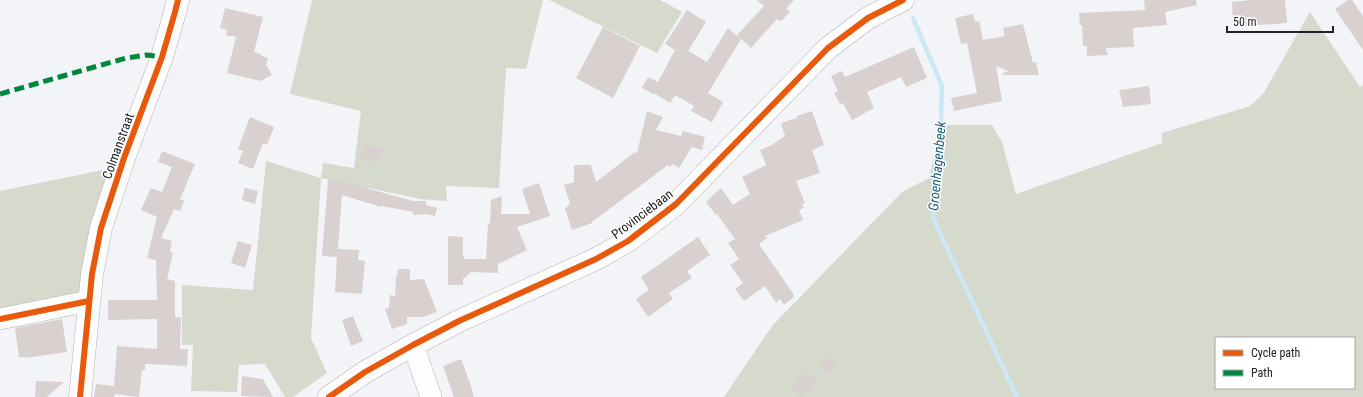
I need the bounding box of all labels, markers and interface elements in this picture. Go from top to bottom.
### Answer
scale bar [1227,8,1333,34]
text: 50 m [1233,15,1257,29]
street label: Colmanstraat [99,111,137,181]
water label: Groenhagenbeek [925,120,949,212]
street label: Provinciebaan [609,186,675,242]
legend [1215,337,1355,389]
text: Cycle path [1251,346,1301,360]
text: Path [1251,366,1273,380]

